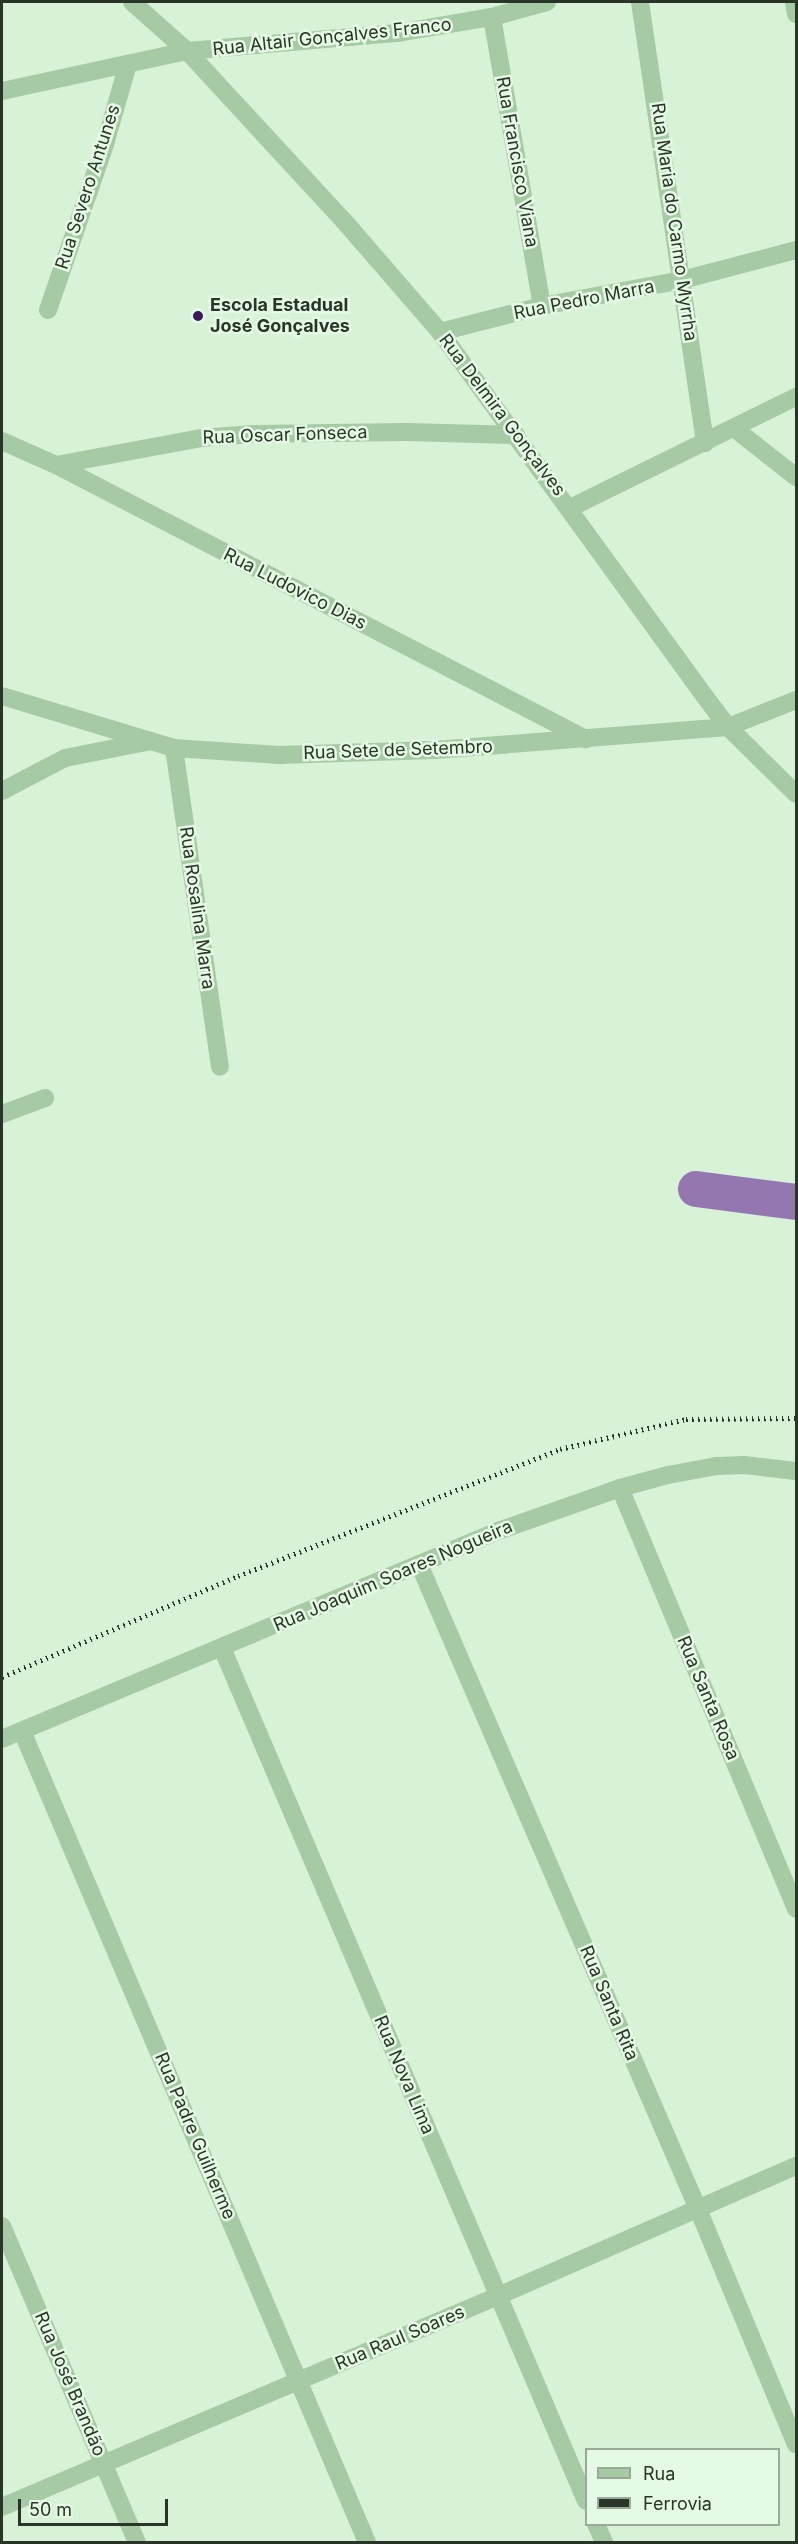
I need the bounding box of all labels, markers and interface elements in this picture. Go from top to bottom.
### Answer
street label: Rua Altair Gonçalves Franco [211,14,453,60]
street label: Rua Francisco Viana [491,75,543,249]
street label: Rua Maria do Carmo Myrrha [647,101,701,343]
street label: Rua Severo Antunes [51,102,125,272]
street label: Rua Pedro Marra [512,276,656,324]
place label: Escola Estadual José Gonçalves [210,295,350,338]
marker: Escola Estadual José Gonçalves [191,309,205,323]
street label: Rua Delmira Gonçalves [434,330,570,500]
street label: Rua Oscar Fonseca [202,421,368,449]
street label: Rua Ludovico Dias [220,544,370,634]
street label: Rua Sete de Setembro [303,736,493,764]
street label: Rua Rosalina Marra [175,825,219,991]
street label: Rua Joaquim Soares Nogueira [270,1516,516,1636]
street label: Rua Santa Rosa [672,1633,744,1763]
street label: Rua Santa Rita [575,1942,643,2064]
street label: Rua Nova Lima [369,2012,439,2138]
street label: Rua Padre Guilherme [150,2049,240,2223]
street label: Rua Raul Soares [332,2301,468,2375]
street label: Rua José Brandão [30,2309,110,2459]
legend [585,2448,780,2526]
text: Rua [643,2463,675,2484]
scale bar [21,2487,171,2525]
text: Ferrovia [643,2493,712,2514]
text: 50 m [29,2499,72,2520]

